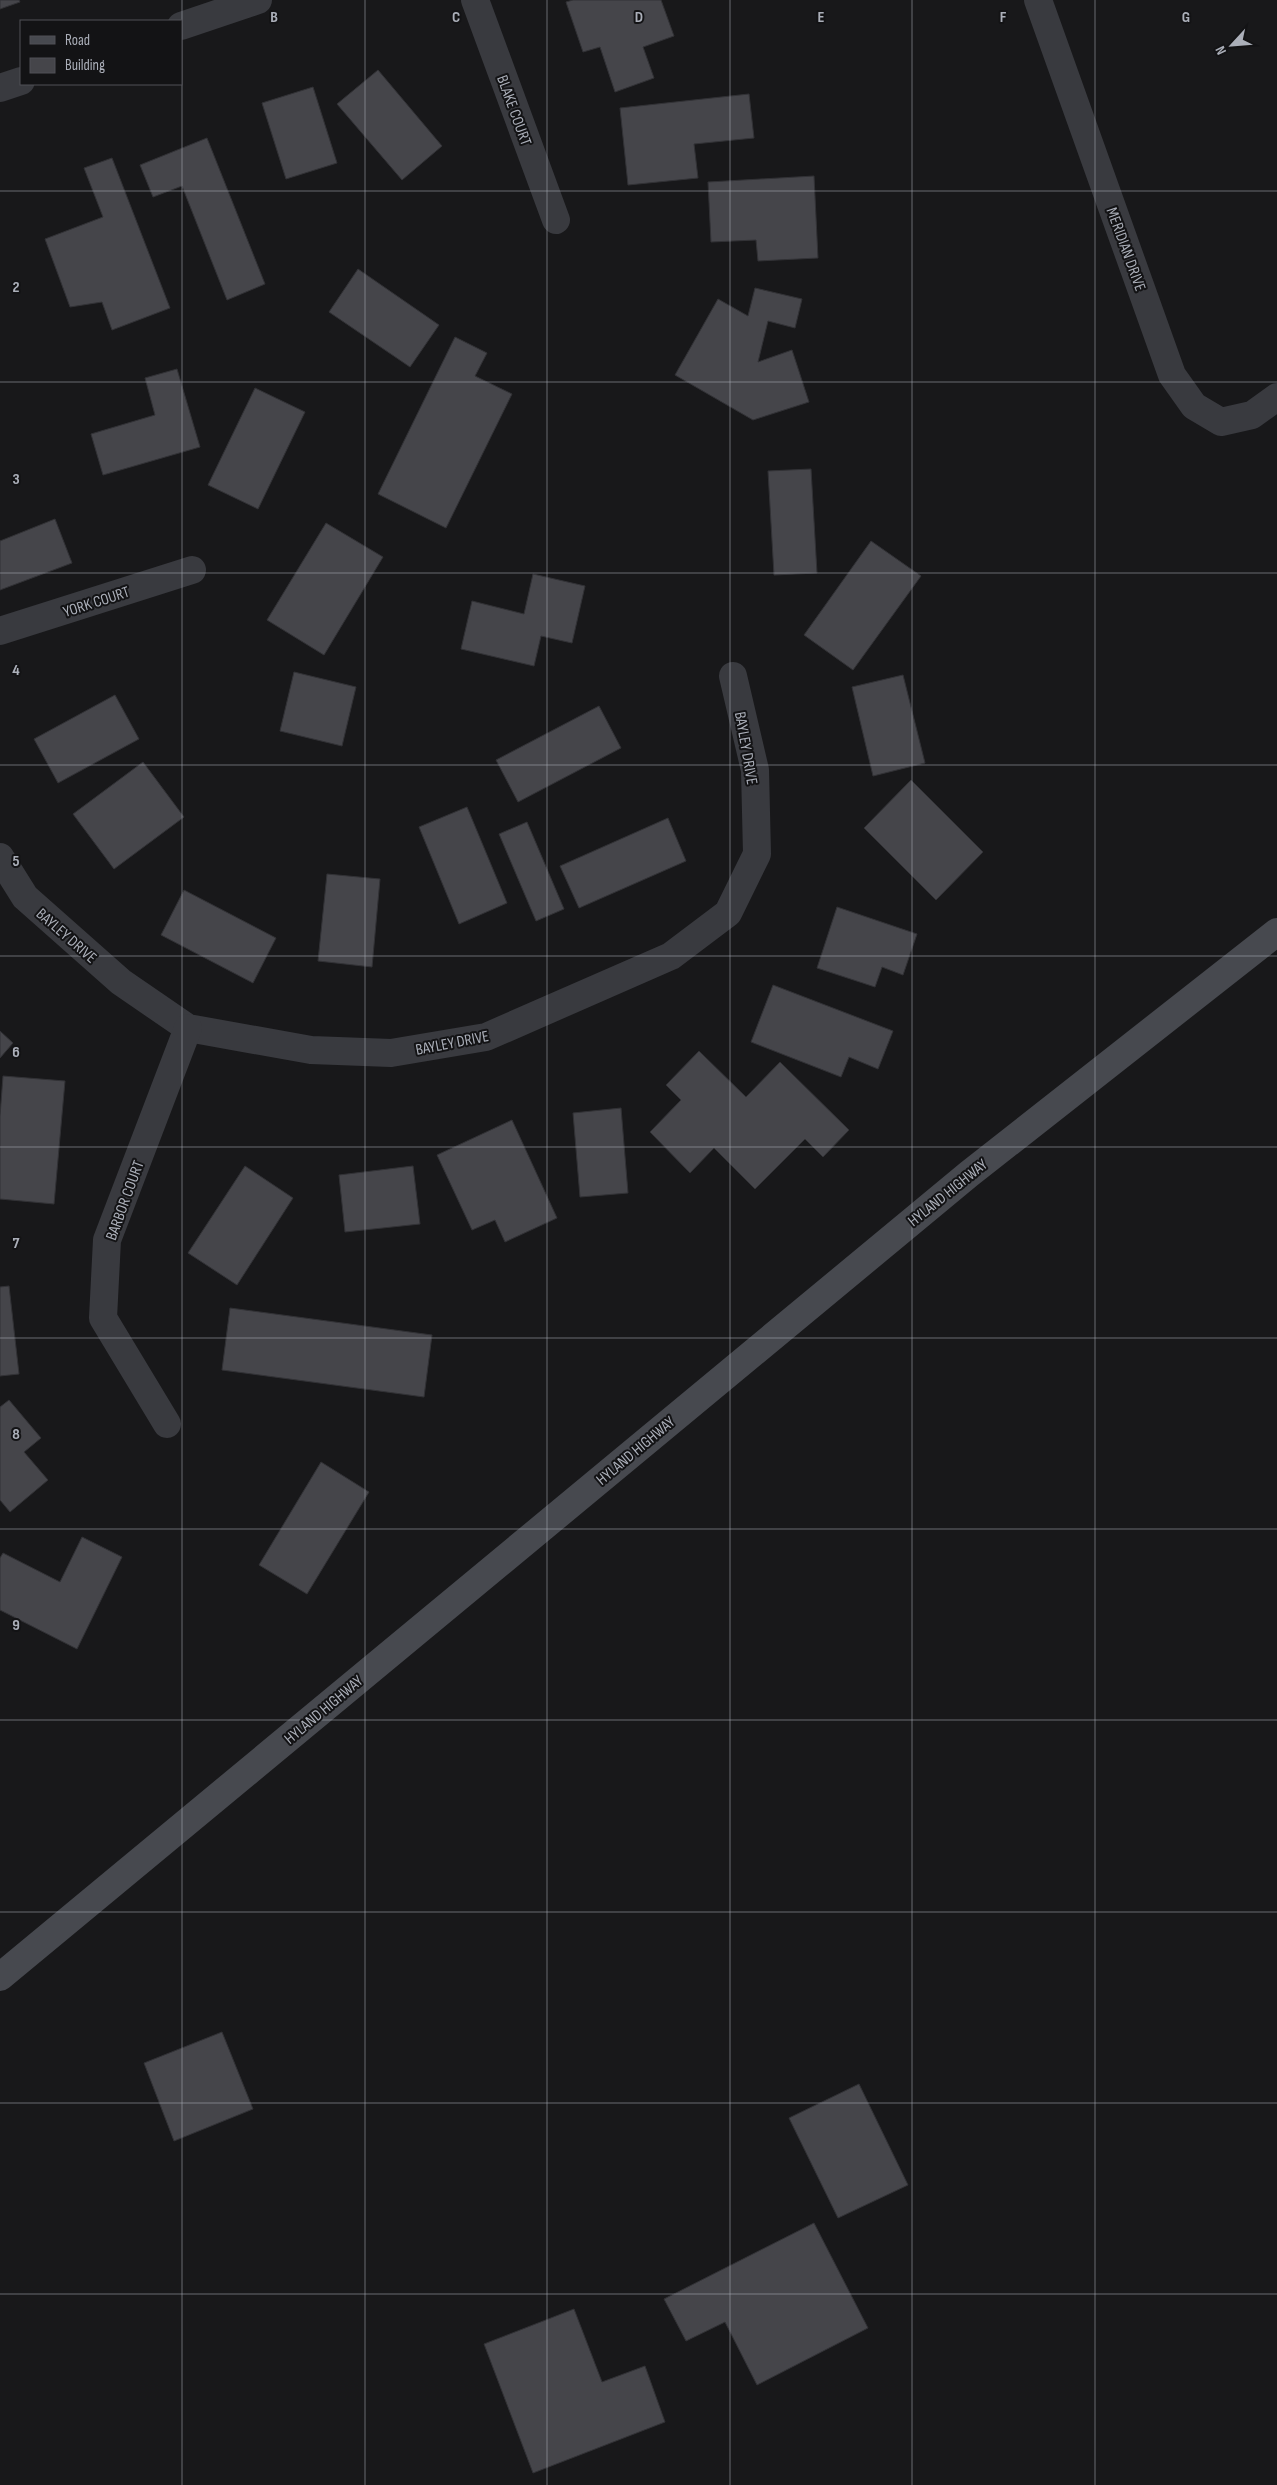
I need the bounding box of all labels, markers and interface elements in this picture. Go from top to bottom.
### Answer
text: B [270,8,278,27]
text: C [452,8,460,27]
text: D [635,8,643,27]
text: E [818,8,825,27]
text: F [1000,8,1007,27]
text: G [1182,8,1190,27]
legend [20,20,182,85]
north arrow [1207,20,1257,70]
text: Road [65,31,90,50]
text: N [1211,43,1230,58]
text: Building [65,56,105,75]
street label: BLAKE COURT [492,73,535,149]
street label: MERIDIAN DRIVE [1102,205,1150,294]
text: 2 [12,278,20,297]
text: 3 [12,470,20,489]
street label: YORK COURT [61,583,133,622]
text: 4 [12,661,20,680]
street label: BAYLEY DRIVE [730,710,761,786]
text: 5 [12,852,20,871]
street label: BAYLEY DRIVE [32,905,100,968]
street label: BAYLEY DRIVE [414,1027,490,1060]
text: 6 [12,1043,20,1062]
street label: HYLAND HIGHWAY [904,1155,992,1231]
street label: BARBOR COURT [102,1158,149,1243]
text: 7 [13,1234,20,1253]
street label: HYLAND HIGHWAY [593,1413,679,1490]
text: 8 [12,1425,20,1444]
text: 9 [12,1616,20,1635]
street label: HYLAND HIGHWAY [281,1672,367,1749]

